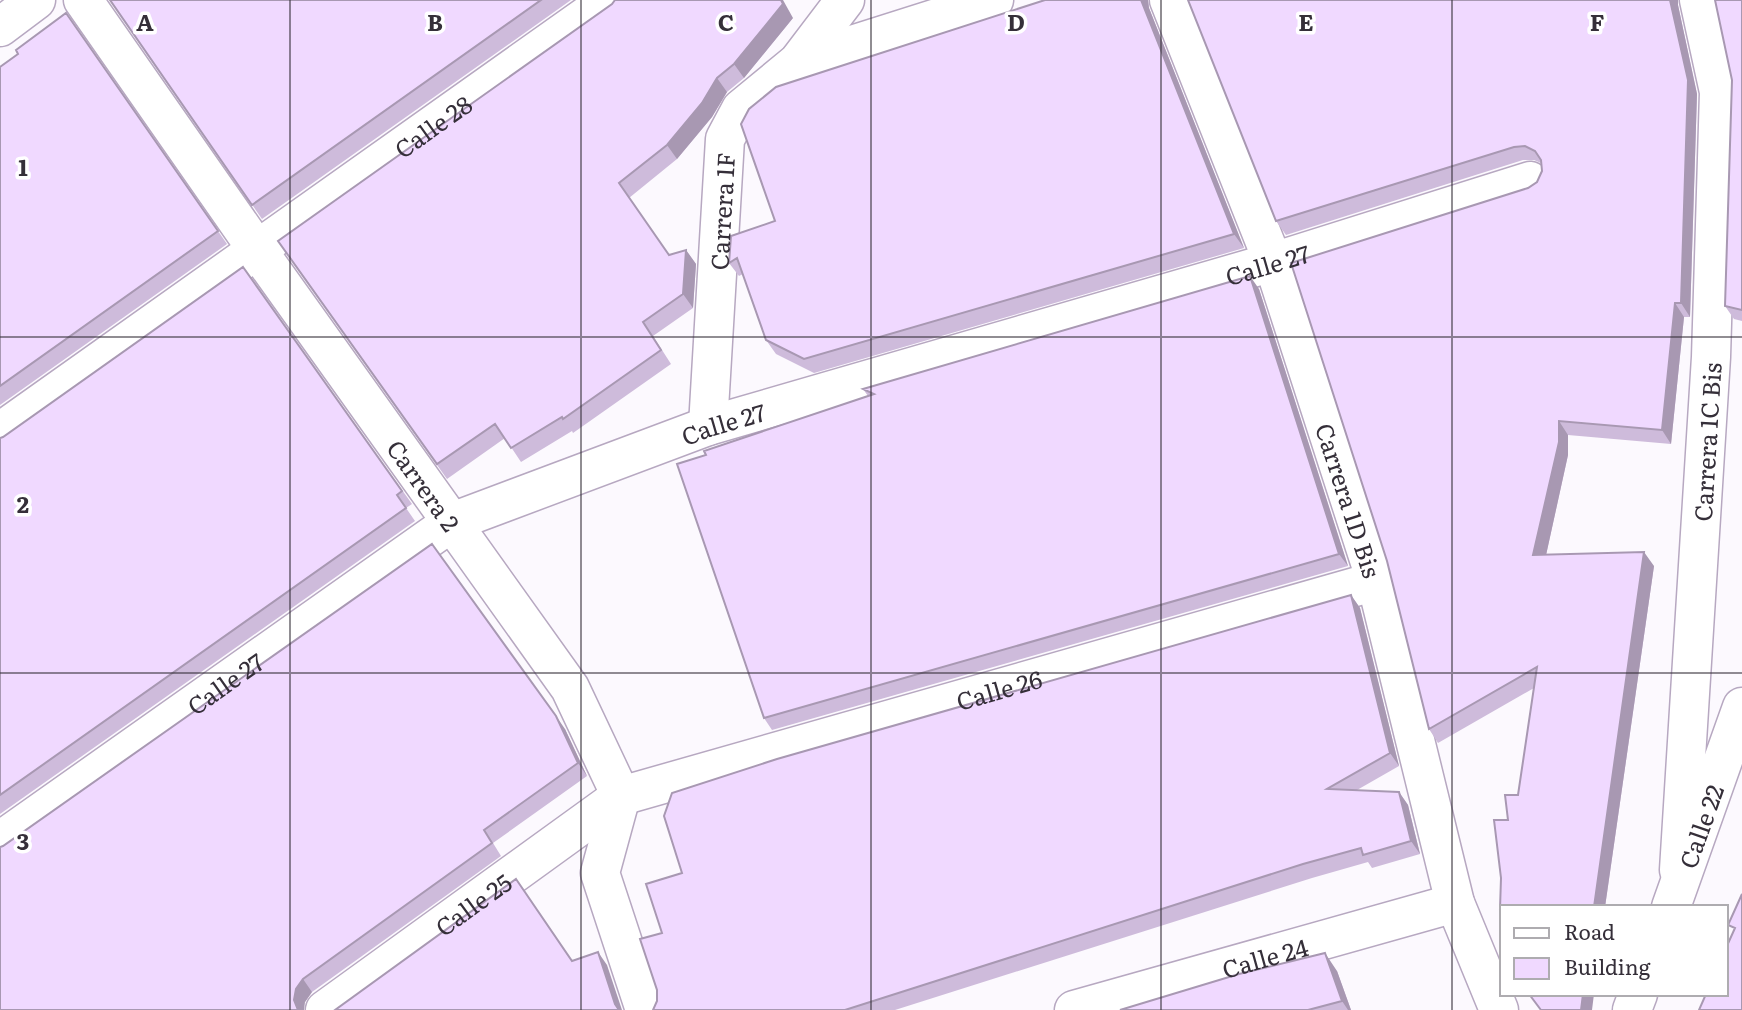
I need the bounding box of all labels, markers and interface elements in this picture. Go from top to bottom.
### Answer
text: A [136,4,154,38]
text: B [427,4,443,38]
text: C [718,4,734,38]
text: D [1007,4,1025,38]
text: E [1298,4,1314,38]
text: F [1590,4,1605,38]
street label: Calle 28 [386,86,478,165]
text: 1 [18,149,28,183]
street label: Carrera 1F [700,152,742,271]
street label: Calle 27 [1221,234,1314,293]
street label: Carrera 1C Bis [1683,361,1728,522]
street label: Calle 27 [676,393,769,452]
street label: Carrera 1D Bis [1309,418,1391,582]
street label: Carrera 2 [380,432,470,538]
text: 2 [17,486,29,520]
street label: Calle 27 [179,643,270,722]
street label: Calle 26 [952,660,1046,717]
street label: Calle 22 [1669,779,1731,873]
text: 3 [17,823,29,857]
street label: Calle 25 [427,864,518,943]
legend [1500,905,1728,996]
text: Road [1564,915,1615,946]
street label: Calle 24 [1218,928,1312,985]
text: Building [1564,950,1651,981]

